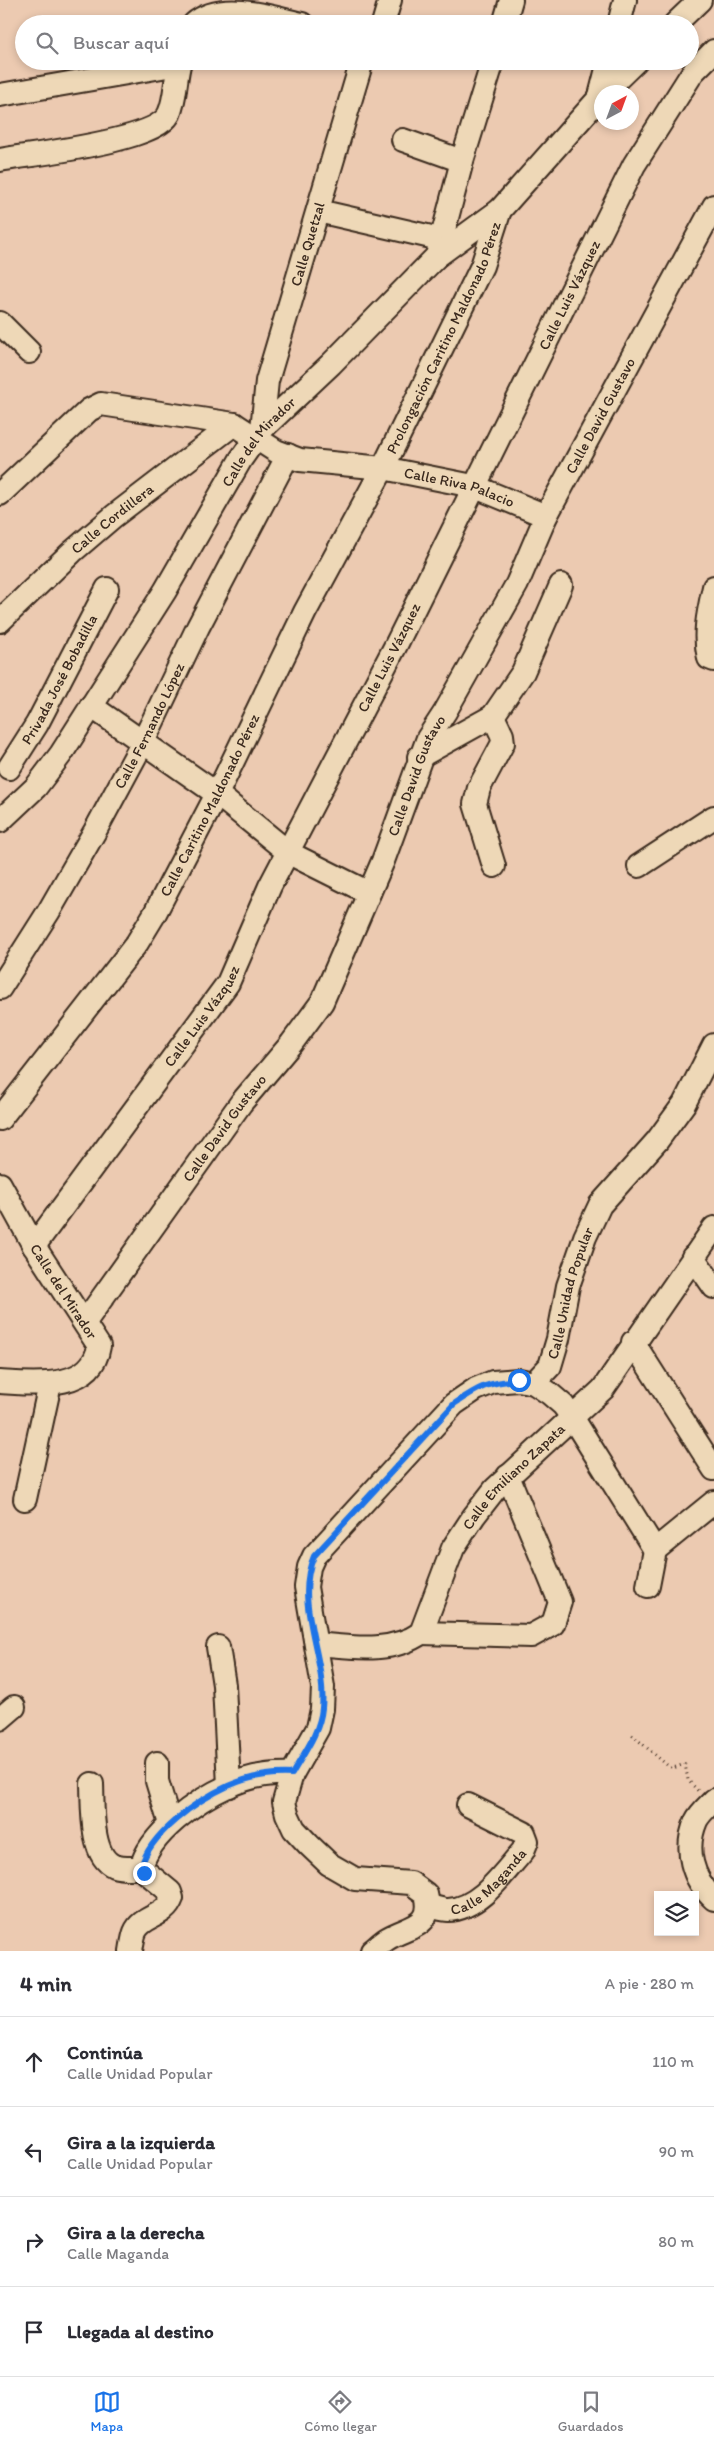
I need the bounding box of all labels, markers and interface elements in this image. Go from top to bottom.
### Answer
search box [15,15,699,70]
icon: search [33,29,61,57]
text: Buscar aquí [73,31,169,54]
north arrow [594,85,639,130]
street label: Calle Quetzal [287,199,329,288]
street label: Prolongación Caritino Maldonado Pérez [382,219,505,457]
street label: Calle Luis Vázquez [535,237,604,353]
street label: Calle David Gustavo [562,354,639,477]
street label: Calle del Mirador [218,393,299,490]
street label: Calle Riva Palacio [402,463,517,511]
street label: Calle Cordillera [67,480,157,558]
street label: Calle Luis Vázquez [353,600,424,715]
street label: Privada José Bobadilla [17,611,102,748]
street label: Calle Fernando López [110,660,188,792]
street label: Calle Caritino Maldonado Pérez [156,711,263,900]
street label: Calle David Gustavo [384,712,450,839]
street label: Calle Luis Vázquez [160,963,244,1070]
street label: Calle David Gustavo [179,1071,270,1185]
street label: Calle Unidad Popular [543,1224,598,1361]
street label: Calle del Mirador [26,1240,101,1343]
route start [508,1369,531,1392]
street label: Calle Emiliano Zapata [458,1420,569,1533]
street label: Calle Maganda [449,1844,530,1919]
route end [133,1862,156,1885]
map controls [654,1891,699,1936]
button: layers [654,1891,699,1936]
text: 4 min [20,1971,72,1996]
text: A pie · 280 m [605,1974,694,1993]
text: Continúa [67,2041,143,2064]
icon: ahead [20,2048,48,2076]
text: 110 m [652,2052,694,2071]
text: Calle Unidad Popular [67,2064,212,2083]
text: Gira a la izquierda [67,2131,215,2154]
icon: left [20,2138,48,2166]
text: 90 m [659,2142,694,2161]
text: Calle Unidad Popular [67,2154,212,2173]
text: Gira a la derecha [67,2221,205,2244]
icon: right [20,2228,48,2256]
text: 80 m [658,2232,694,2251]
text: Calle Maganda [67,2244,169,2263]
icon: arrive [20,2318,48,2346]
text: Llegada al destino [67,2320,214,2343]
tab: Mapa [91,2388,123,2435]
tab: Cómo llegar [304,2388,377,2435]
tab: Guardados [558,2388,623,2435]

